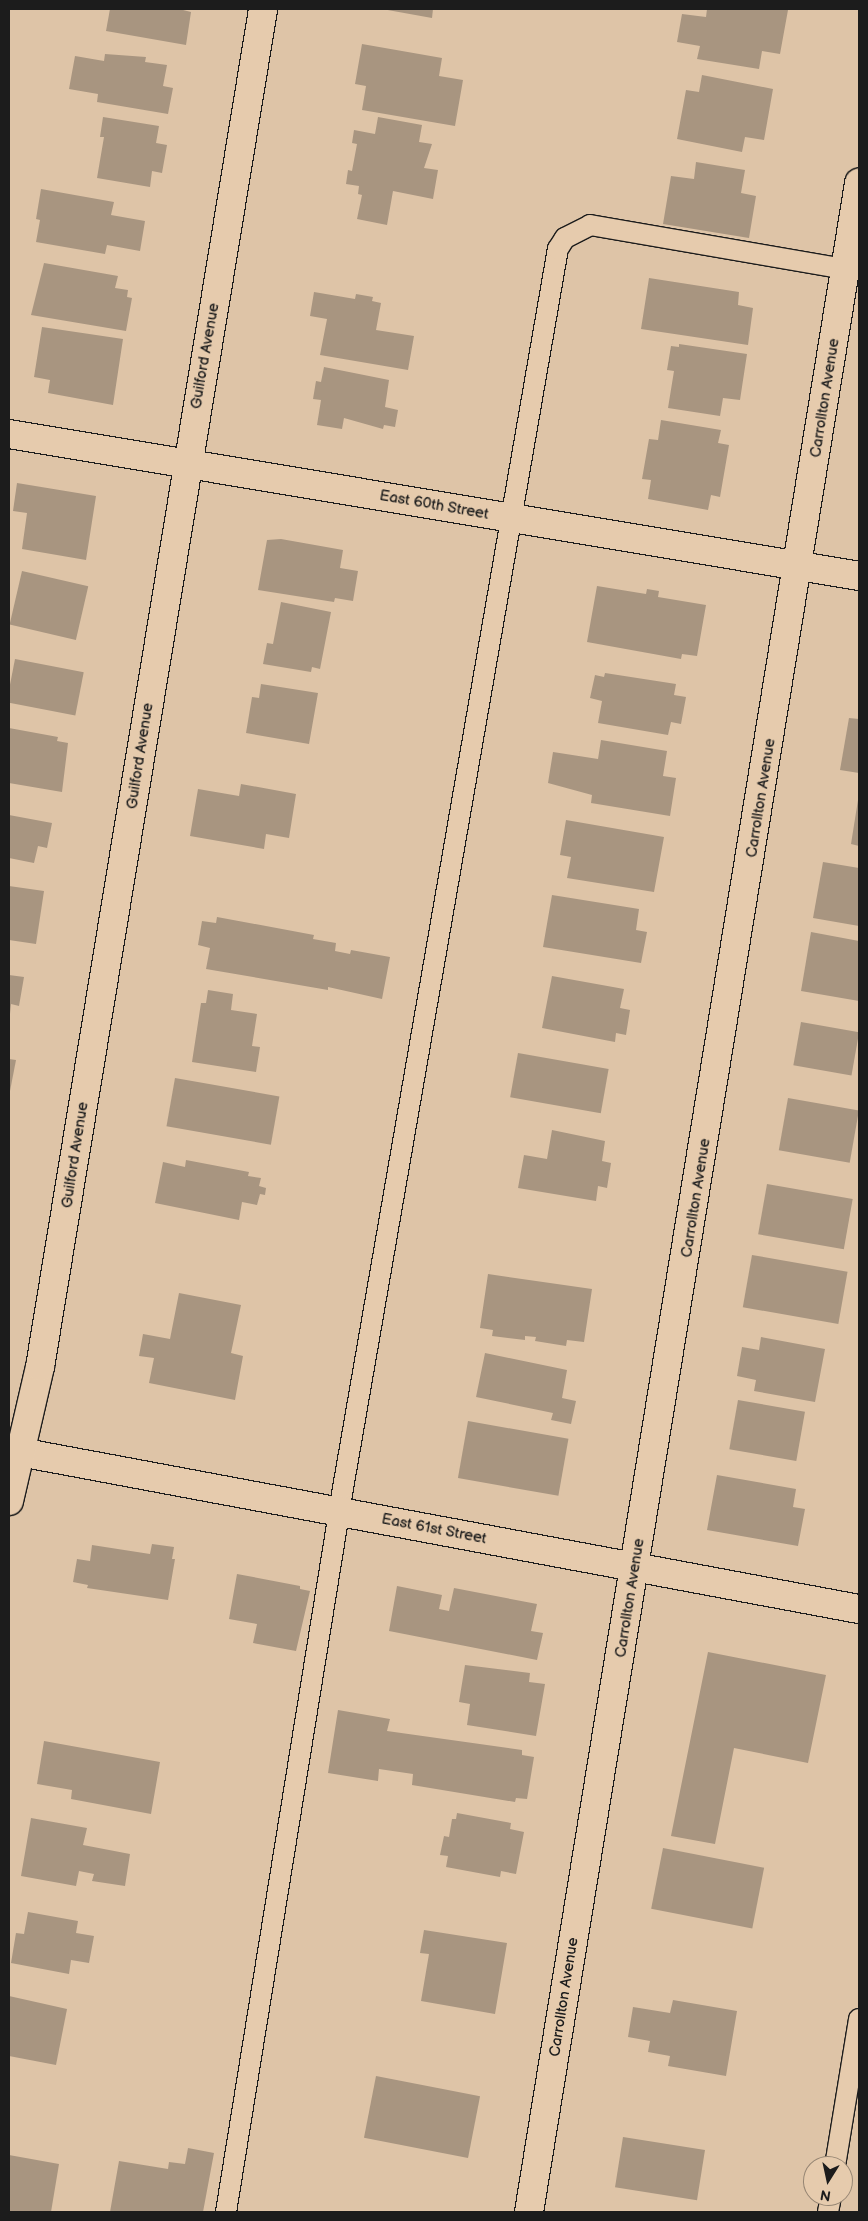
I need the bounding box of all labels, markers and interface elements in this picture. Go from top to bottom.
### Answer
street label: Guilford Avenue [187,302,223,410]
street label: Carrollton Avenue [807,337,843,459]
street label: East 60th Street [378,487,490,523]
street label: Guilford Avenue [123,702,157,810]
street label: Carrollton Avenue [743,737,779,859]
street label: Guilford Avenue [58,1101,92,1209]
street label: Carrollton Avenue [678,1137,714,1259]
street label: East 61st Street [380,1510,488,1548]
street label: Carrollton Avenue [612,1537,648,1659]
street label: Carrollton Avenue [546,1936,582,2058]
north arrow [803,2156,853,2206]
text: N [819,2186,832,2205]

